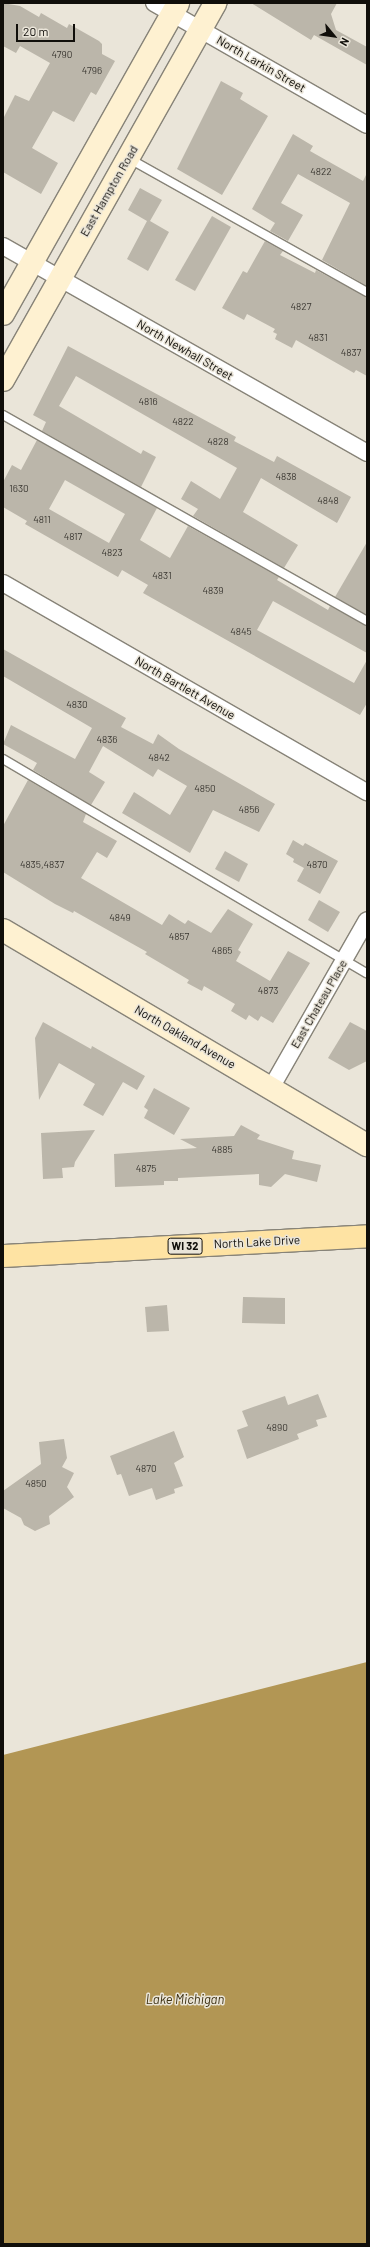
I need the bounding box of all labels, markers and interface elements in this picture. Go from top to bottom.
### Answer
scale bar [18,16,77,42]
north arrow [314,16,354,56]
text: 20 m [23,24,49,38]
street label: North Larkin Street [214,33,308,95]
text: N [337,36,352,48]
house number: 4790 [52,49,72,61]
house number: 4796 [82,65,102,77]
street label: East Hampton Road [77,143,141,239]
house number: 4822 [310,166,332,178]
house number: 4827 [291,301,311,313]
street label: North Newhall Street [134,317,236,383]
house number: 4831 [308,332,328,344]
house number: 4837 [341,347,361,359]
house number: 4816 [138,396,158,408]
house number: 4822 [172,416,194,428]
house number: 4828 [207,436,229,448]
house number: 4838 [275,471,297,483]
house number: 1630 [9,483,29,495]
house number: 4848 [317,495,339,507]
house number: 4811 [33,514,51,526]
house number: 4817 [64,531,82,543]
house number: 4823 [101,547,123,559]
house number: 4831 [152,570,172,582]
house number: 4839 [202,585,224,597]
house number: 4845 [230,626,252,638]
street label: North Bartlett Avenue [132,653,238,723]
house number: 4830 [66,699,88,711]
house number: 4836 [96,734,118,746]
house number: 4842 [148,752,170,764]
house number: 4850 [194,783,216,795]
house number: 4856 [238,804,260,816]
house number: 4835,4837 [20,859,64,871]
house number: 4870 [306,859,328,871]
house number: 4849 [109,912,131,924]
house number: 4857 [169,931,189,943]
house number: 4865 [211,945,233,957]
street label: East Chateau Place [288,957,350,1051]
house number: 4873 [258,985,278,997]
street label: North Oakland Avenue [132,1002,238,1072]
house number: 4885 [211,1144,233,1156]
house number: 4875 [136,1163,156,1175]
street label: North Lake Drive [213,1233,301,1251]
road number: WI 32 [167,1237,203,1255]
house number: 4890 [266,1422,288,1434]
house number: 4870 [135,1463,157,1475]
house number: 4850 [25,1478,47,1490]
water label: Lake Michigan [146,1991,224,2007]

